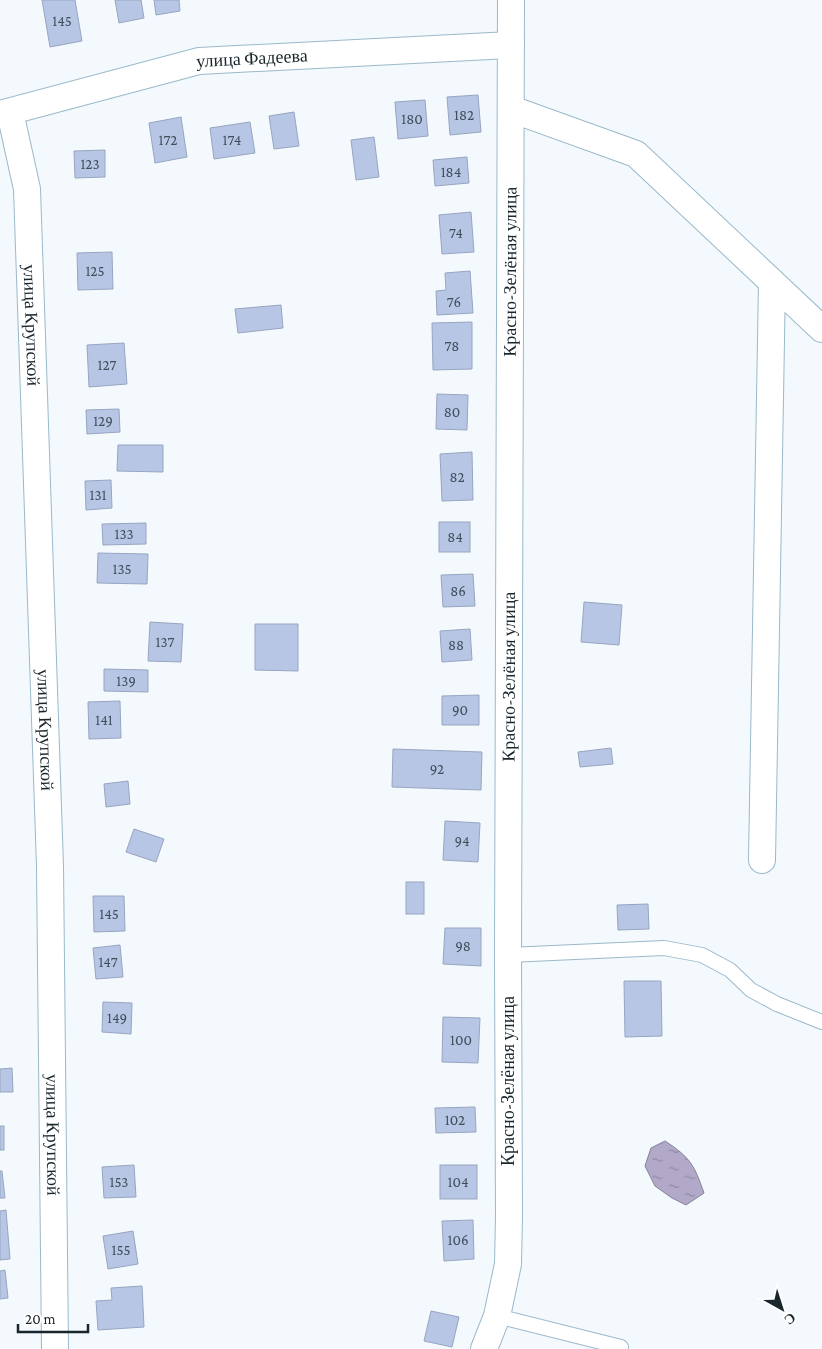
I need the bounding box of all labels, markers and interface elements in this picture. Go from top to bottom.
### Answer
house number: 145 [52,13,72,29]
street label: улица Фадеева [196,45,308,71]
house number: 182 [454,107,474,123]
house number: 180 [401,111,423,127]
house number: 172 [158,132,178,148]
house number: 174 [222,132,242,148]
house number: 123 [80,156,100,172]
house number: 184 [441,164,461,180]
street label: Красно-Зелёная улица [500,187,520,357]
house number: 74 [449,225,463,241]
house number: 125 [85,263,105,279]
street label: улица Крупской [20,264,44,387]
house number: 76 [447,294,461,310]
house number: 78 [445,338,459,354]
house number: 127 [98,357,116,373]
house number: 80 [444,404,460,420]
house number: 129 [93,413,113,429]
house number: 82 [449,469,465,485]
house number: 131 [89,487,107,503]
house number: 133 [114,526,134,542]
house number: 84 [447,529,463,545]
house number: 135 [112,561,132,577]
house number: 86 [450,583,466,599]
street label: Красно-Зелёная улица [499,592,519,762]
house number: 137 [156,634,175,650]
house number: 88 [448,637,464,653]
street label: улица Крупской [33,669,57,791]
house number: 139 [116,673,136,689]
house number: 90 [452,702,468,718]
house number: 141 [95,712,113,728]
house number: 92 [430,761,444,777]
house number: 94 [454,833,470,849]
house number: 145 [99,906,119,922]
house number: 98 [455,938,471,954]
house number: 147 [98,954,118,970]
street label: Красно-Зелёная улица [498,996,518,1166]
house number: 149 [107,1010,127,1026]
house number: 100 [450,1032,472,1048]
street label: улица Крупской [42,1074,63,1196]
house number: 102 [445,1112,465,1128]
house number: 153 [110,1174,128,1190]
house number: 104 [447,1174,469,1190]
house number: 106 [447,1232,469,1248]
house number: 155 [112,1242,130,1258]
north arrow [757,1284,807,1334]
scale bar [18,1302,88,1334]
text: С [781,1310,799,1329]
text: 20 m [25,1311,56,1327]

